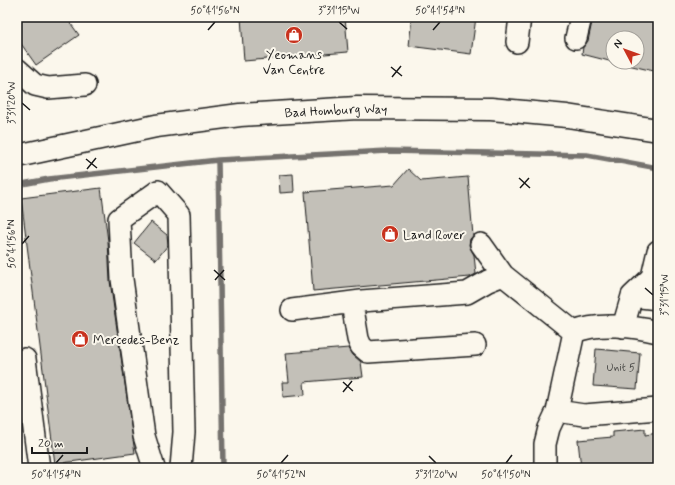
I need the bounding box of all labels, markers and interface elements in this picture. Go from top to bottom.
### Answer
text: 50°41'56"N [190,4,240,18]
text: 3°31'15"W [318,4,360,18]
text: 50°41'54"N [415,4,465,18]
shop icon: Yeomans Van Centre [284,25,304,45]
north arrow [605,30,645,70]
text: N [611,37,626,51]
place label: Yeomans Van Centre [263,47,325,79]
text: 3°31'20"W [5,82,19,124]
street label: Bad Homburg Way [284,101,387,122]
text: 50°41'56"N [5,219,19,269]
shop icon: Land Rover [380,224,400,244]
place label: Land Rover [403,227,465,244]
text: 3°31'15"W [658,274,672,316]
shop icon: Mercedes-Benz [70,329,90,349]
place label: Mercedes-Benz [93,332,180,349]
house number: Unit 5 [607,361,636,375]
scale bar [32,429,87,455]
text: 20 m [38,436,64,452]
text: 50°41'54"N [31,468,81,482]
text: 50°41'52"N [257,468,306,482]
text: 3°31'20"W [415,468,457,482]
text: 50°41'50"N [481,468,531,482]

